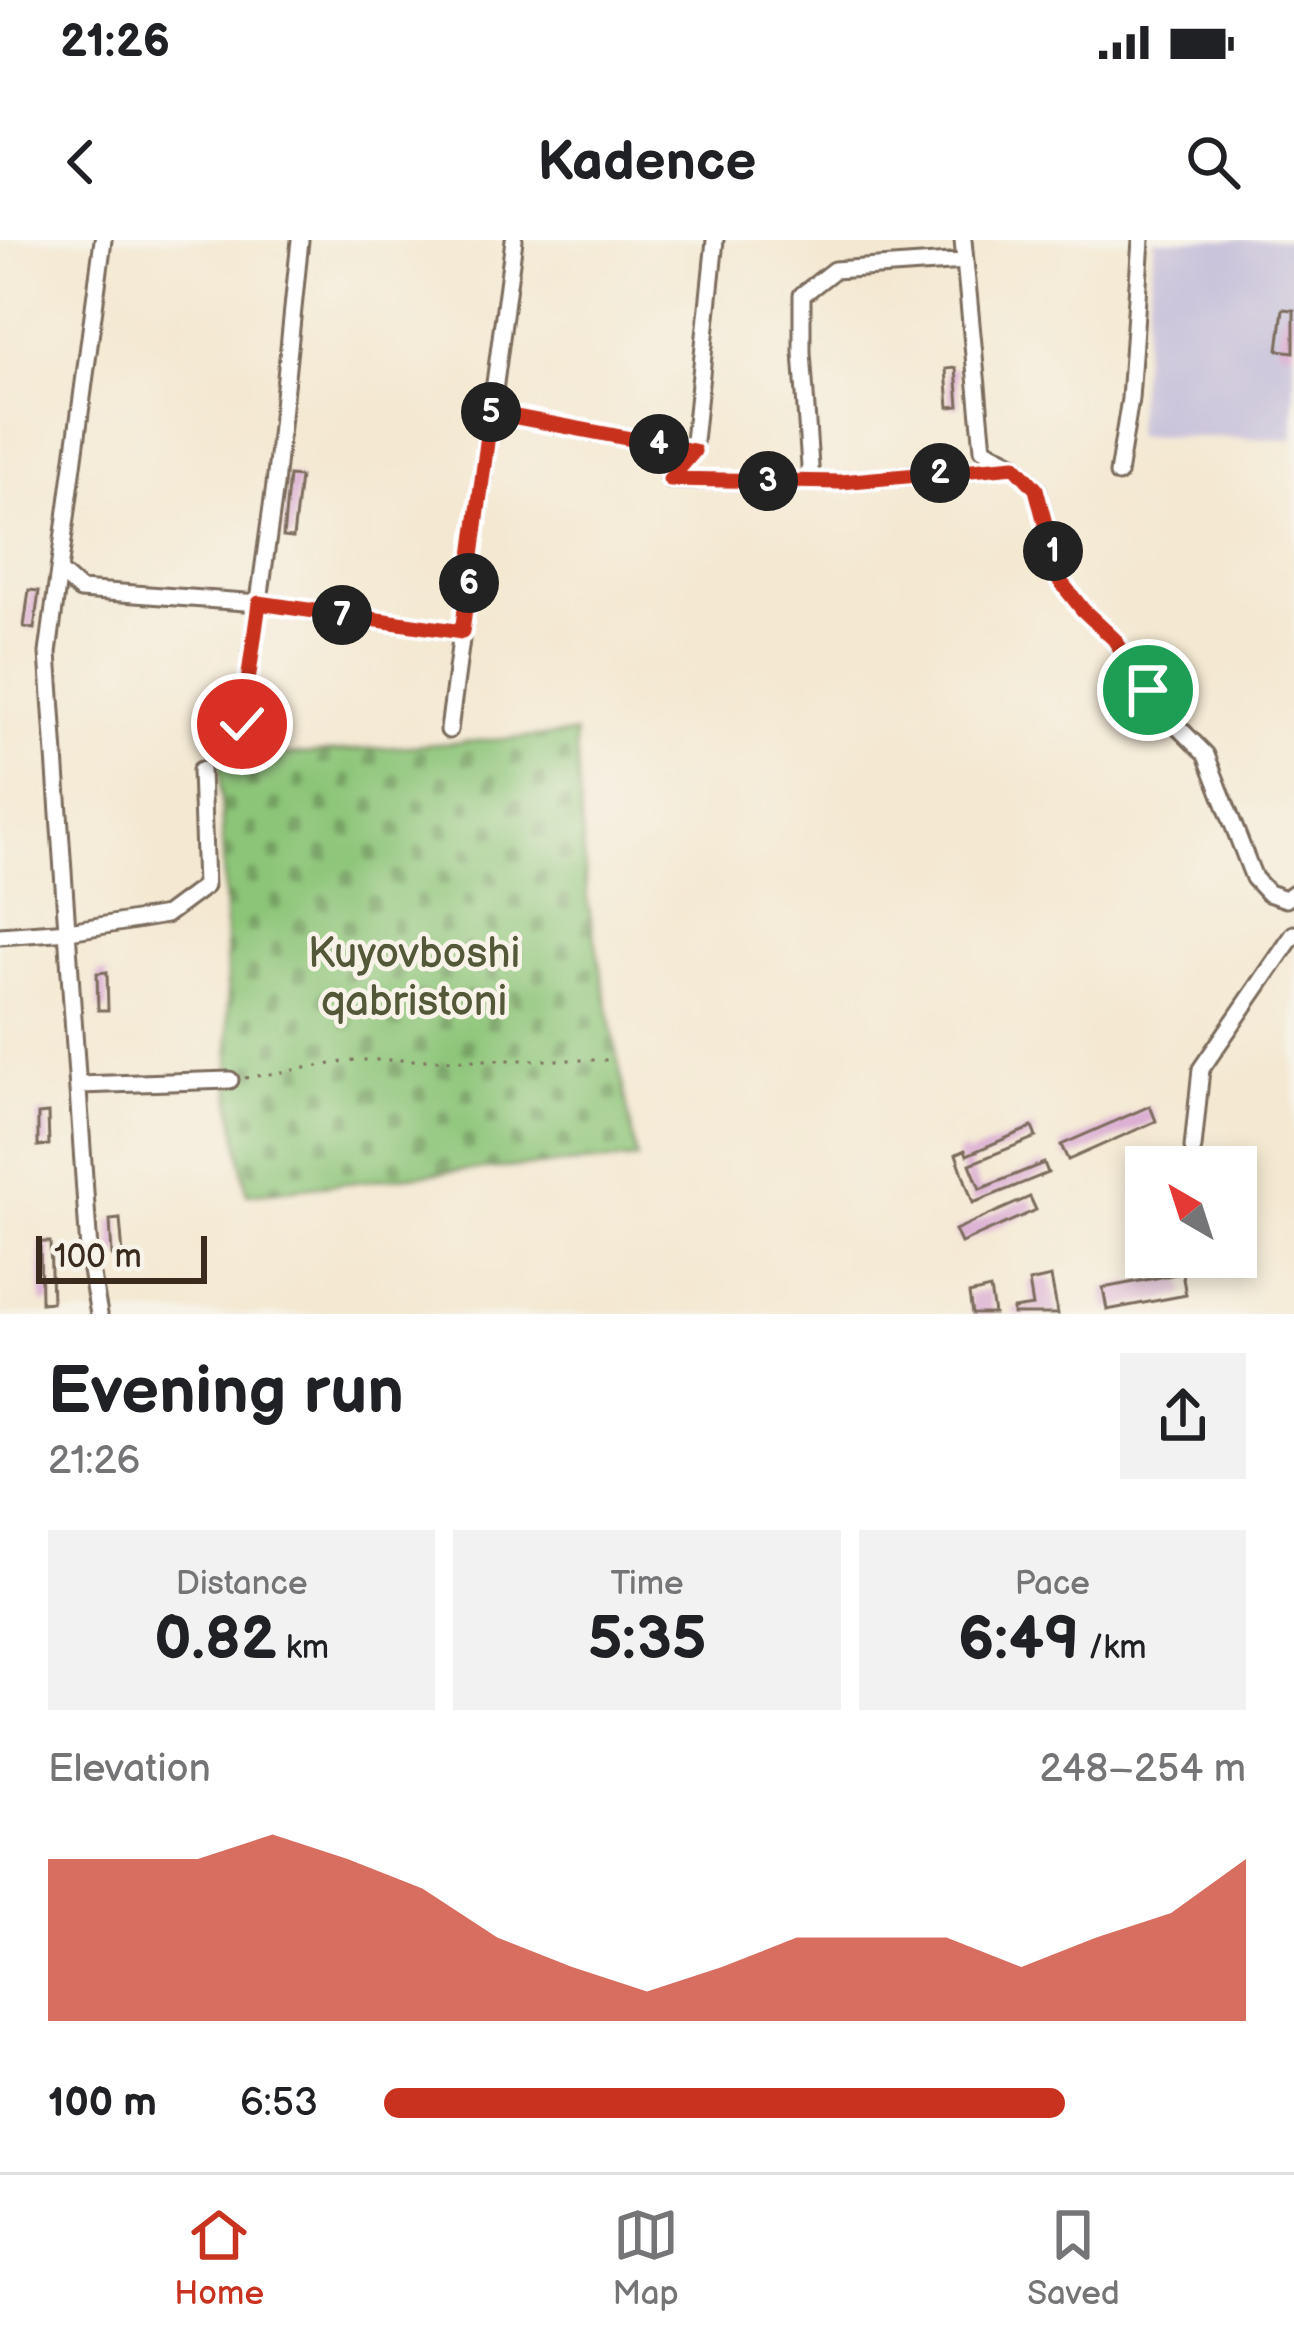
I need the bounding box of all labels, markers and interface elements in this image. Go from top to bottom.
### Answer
text: 21:26 [60,15,170,70]
icon: back [48,129,114,195]
icon: search [1180,129,1246,195]
text: Kadence [538,130,756,195]
pin: 5 [461,382,521,442]
text: 5 [481,392,501,432]
pin: 4 [629,414,689,474]
text: 4 [649,424,669,464]
pin: 2 [910,443,970,503]
pin: 3 [738,451,798,511]
text: 2 [930,453,950,493]
text: 3 [758,461,778,501]
pin: 1 [1023,521,1083,581]
text: 1 [1046,531,1060,571]
pin: 6 [439,553,499,613]
text: 6 [459,563,479,603]
pin: 7 [312,585,372,645]
text: 7 [333,595,351,635]
pin [1097,639,1199,741]
icon: arrive [1115,657,1181,723]
pin [191,673,293,775]
icon: check [209,691,275,757]
park label: Kuyovboshi qabristoni [308,929,520,1028]
north arrow [1125,1146,1257,1278]
map controls [1125,1146,1257,1278]
scale bar [36,1230,207,1283]
text: 100 m [54,1237,142,1277]
text: Evening run [48,1353,404,1432]
button: share [1120,1353,1246,1479]
text: 21:26 [48,1438,140,1485]
text: Distance [176,1564,308,1604]
text: Time [610,1564,684,1604]
text: Pace [1015,1564,1090,1604]
text: 0.82 [154,1604,277,1676]
text: 5:35 [588,1604,706,1676]
text: 6:49 [958,1604,1079,1676]
text: km [277,1628,329,1668]
text: /km [1079,1628,1147,1668]
text: Elevation [48,1746,211,1793]
text: 248–254 m [1039,1746,1246,1793]
text: 100 m [48,2080,157,2127]
text: 6:53 [240,2080,318,2127]
tab: Home [174,2202,264,2314]
tab: Map [612,2202,679,2314]
tab: Saved [1027,2202,1120,2314]

